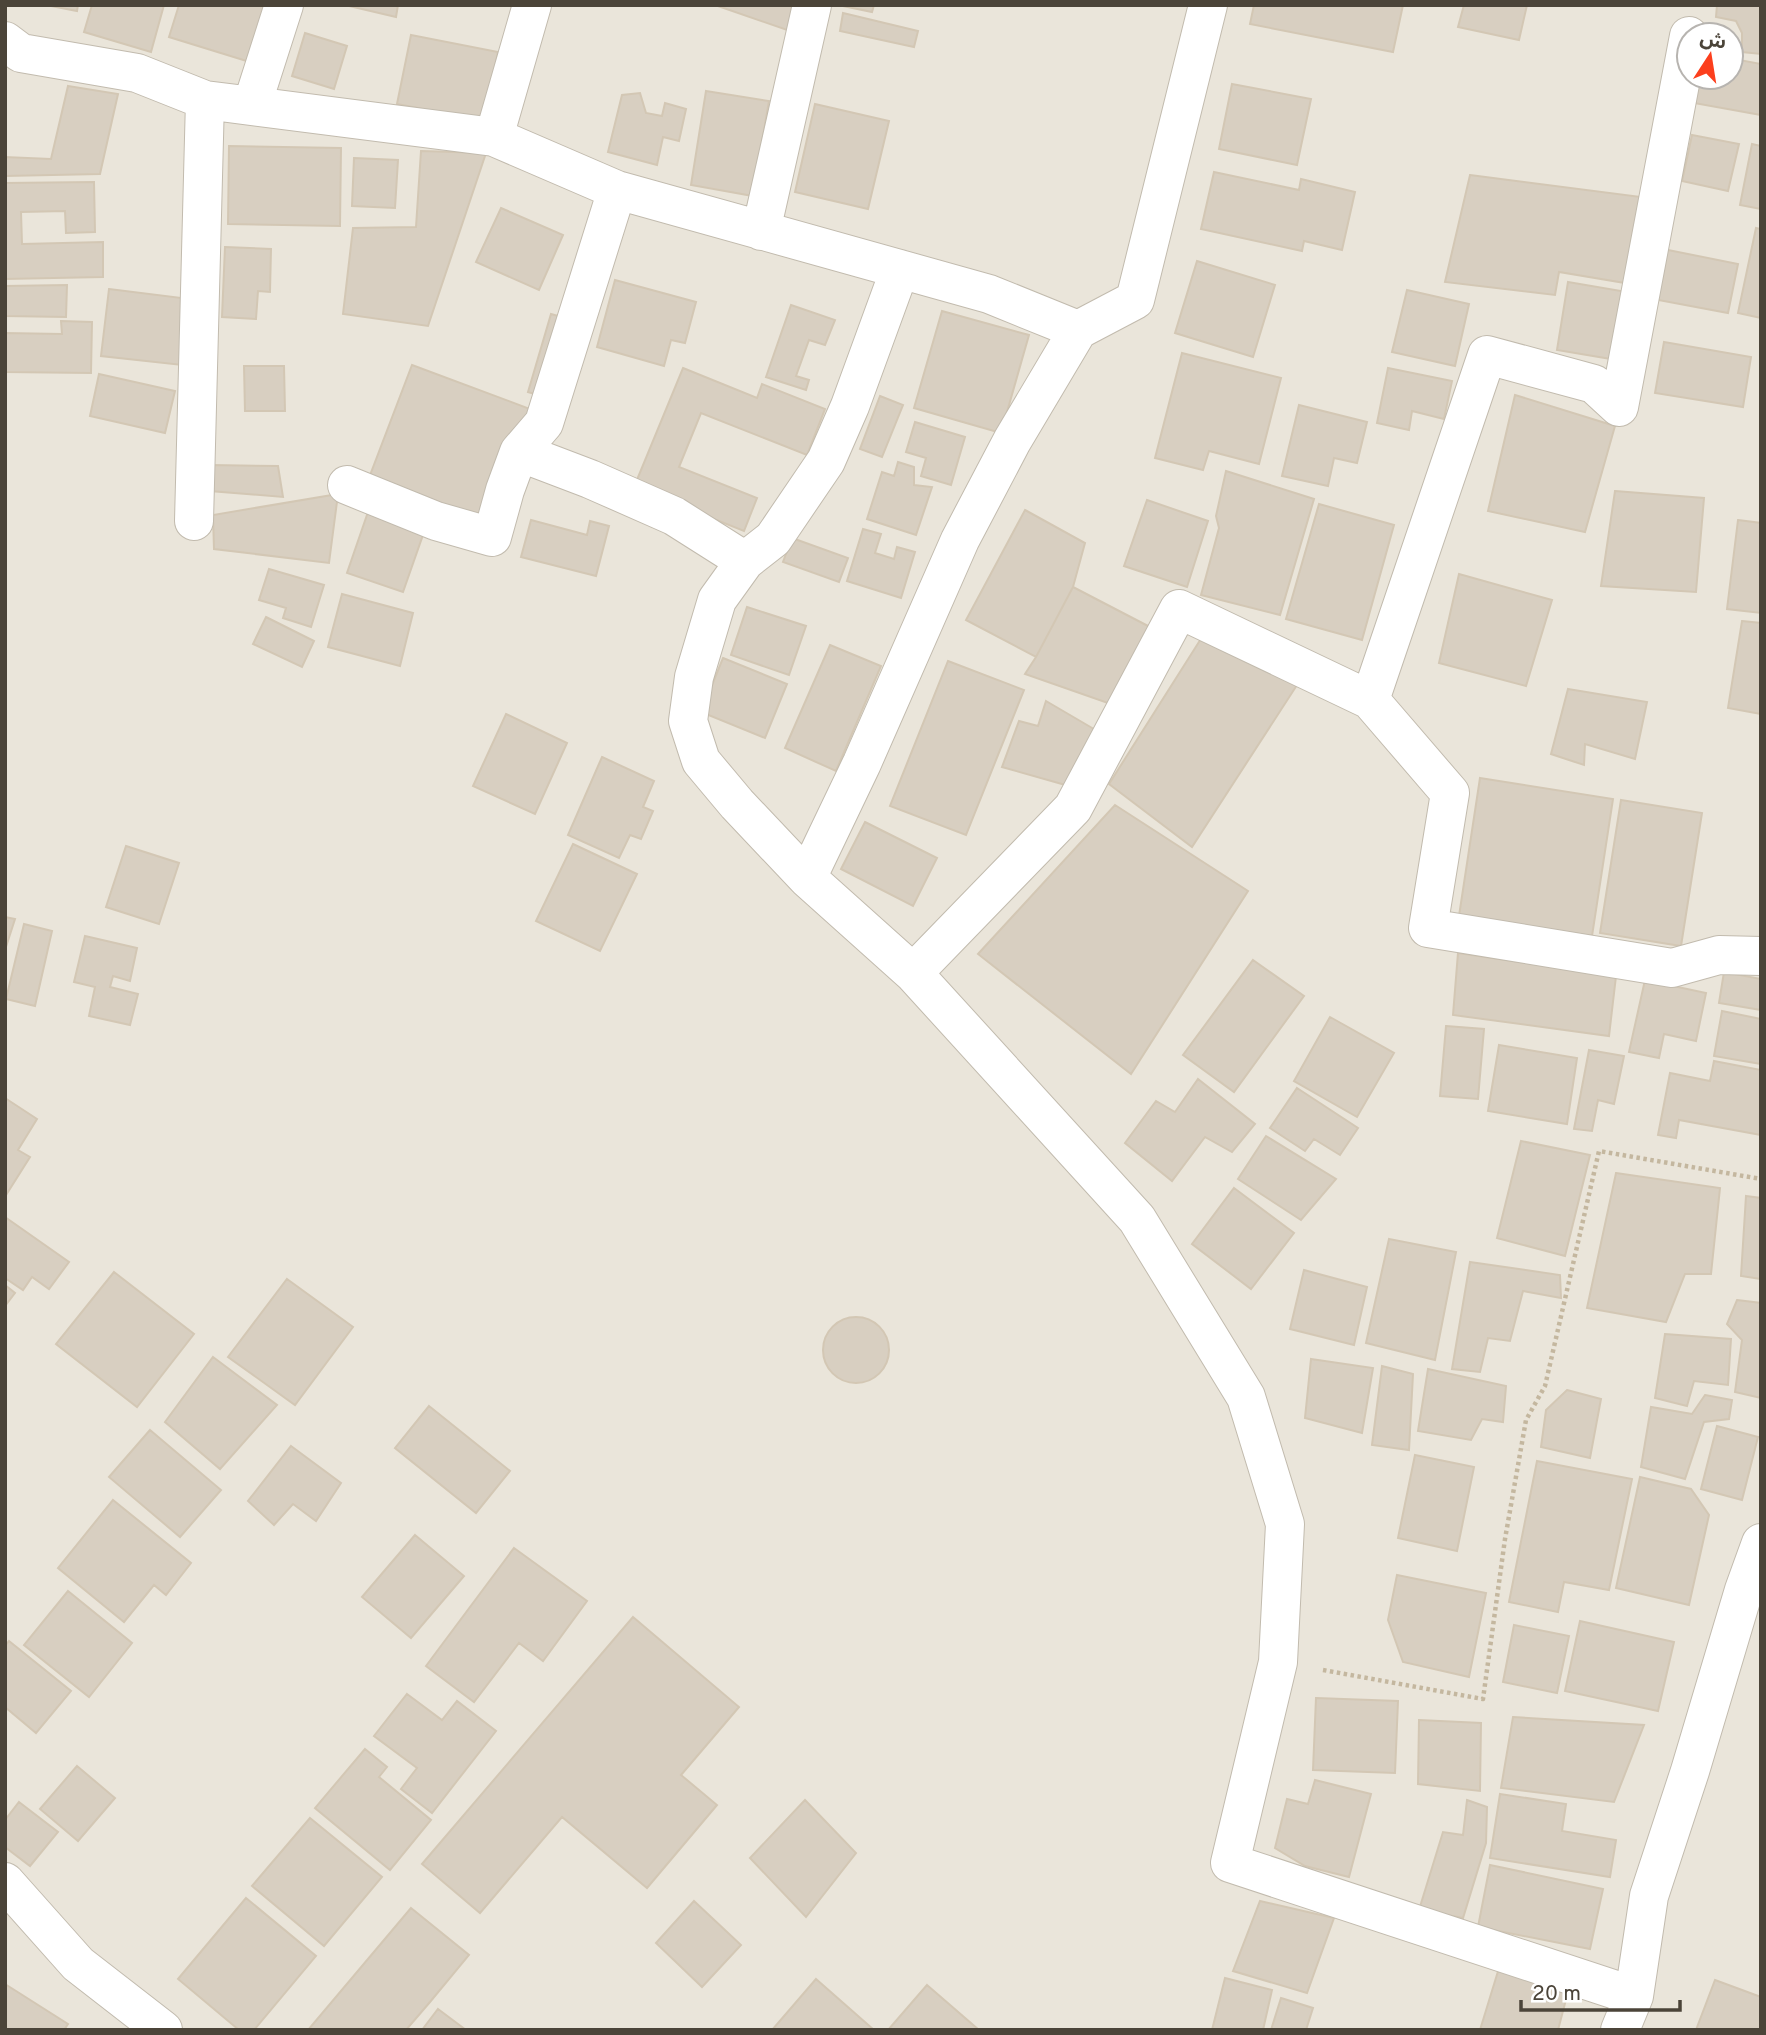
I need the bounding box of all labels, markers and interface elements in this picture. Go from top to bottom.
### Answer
north arrow [1675,21,1745,91]
text: ش [1698,27,1728,56]
scale bar [1521,1968,1680,2012]
text: 20 m [1532,1981,1581,2008]

